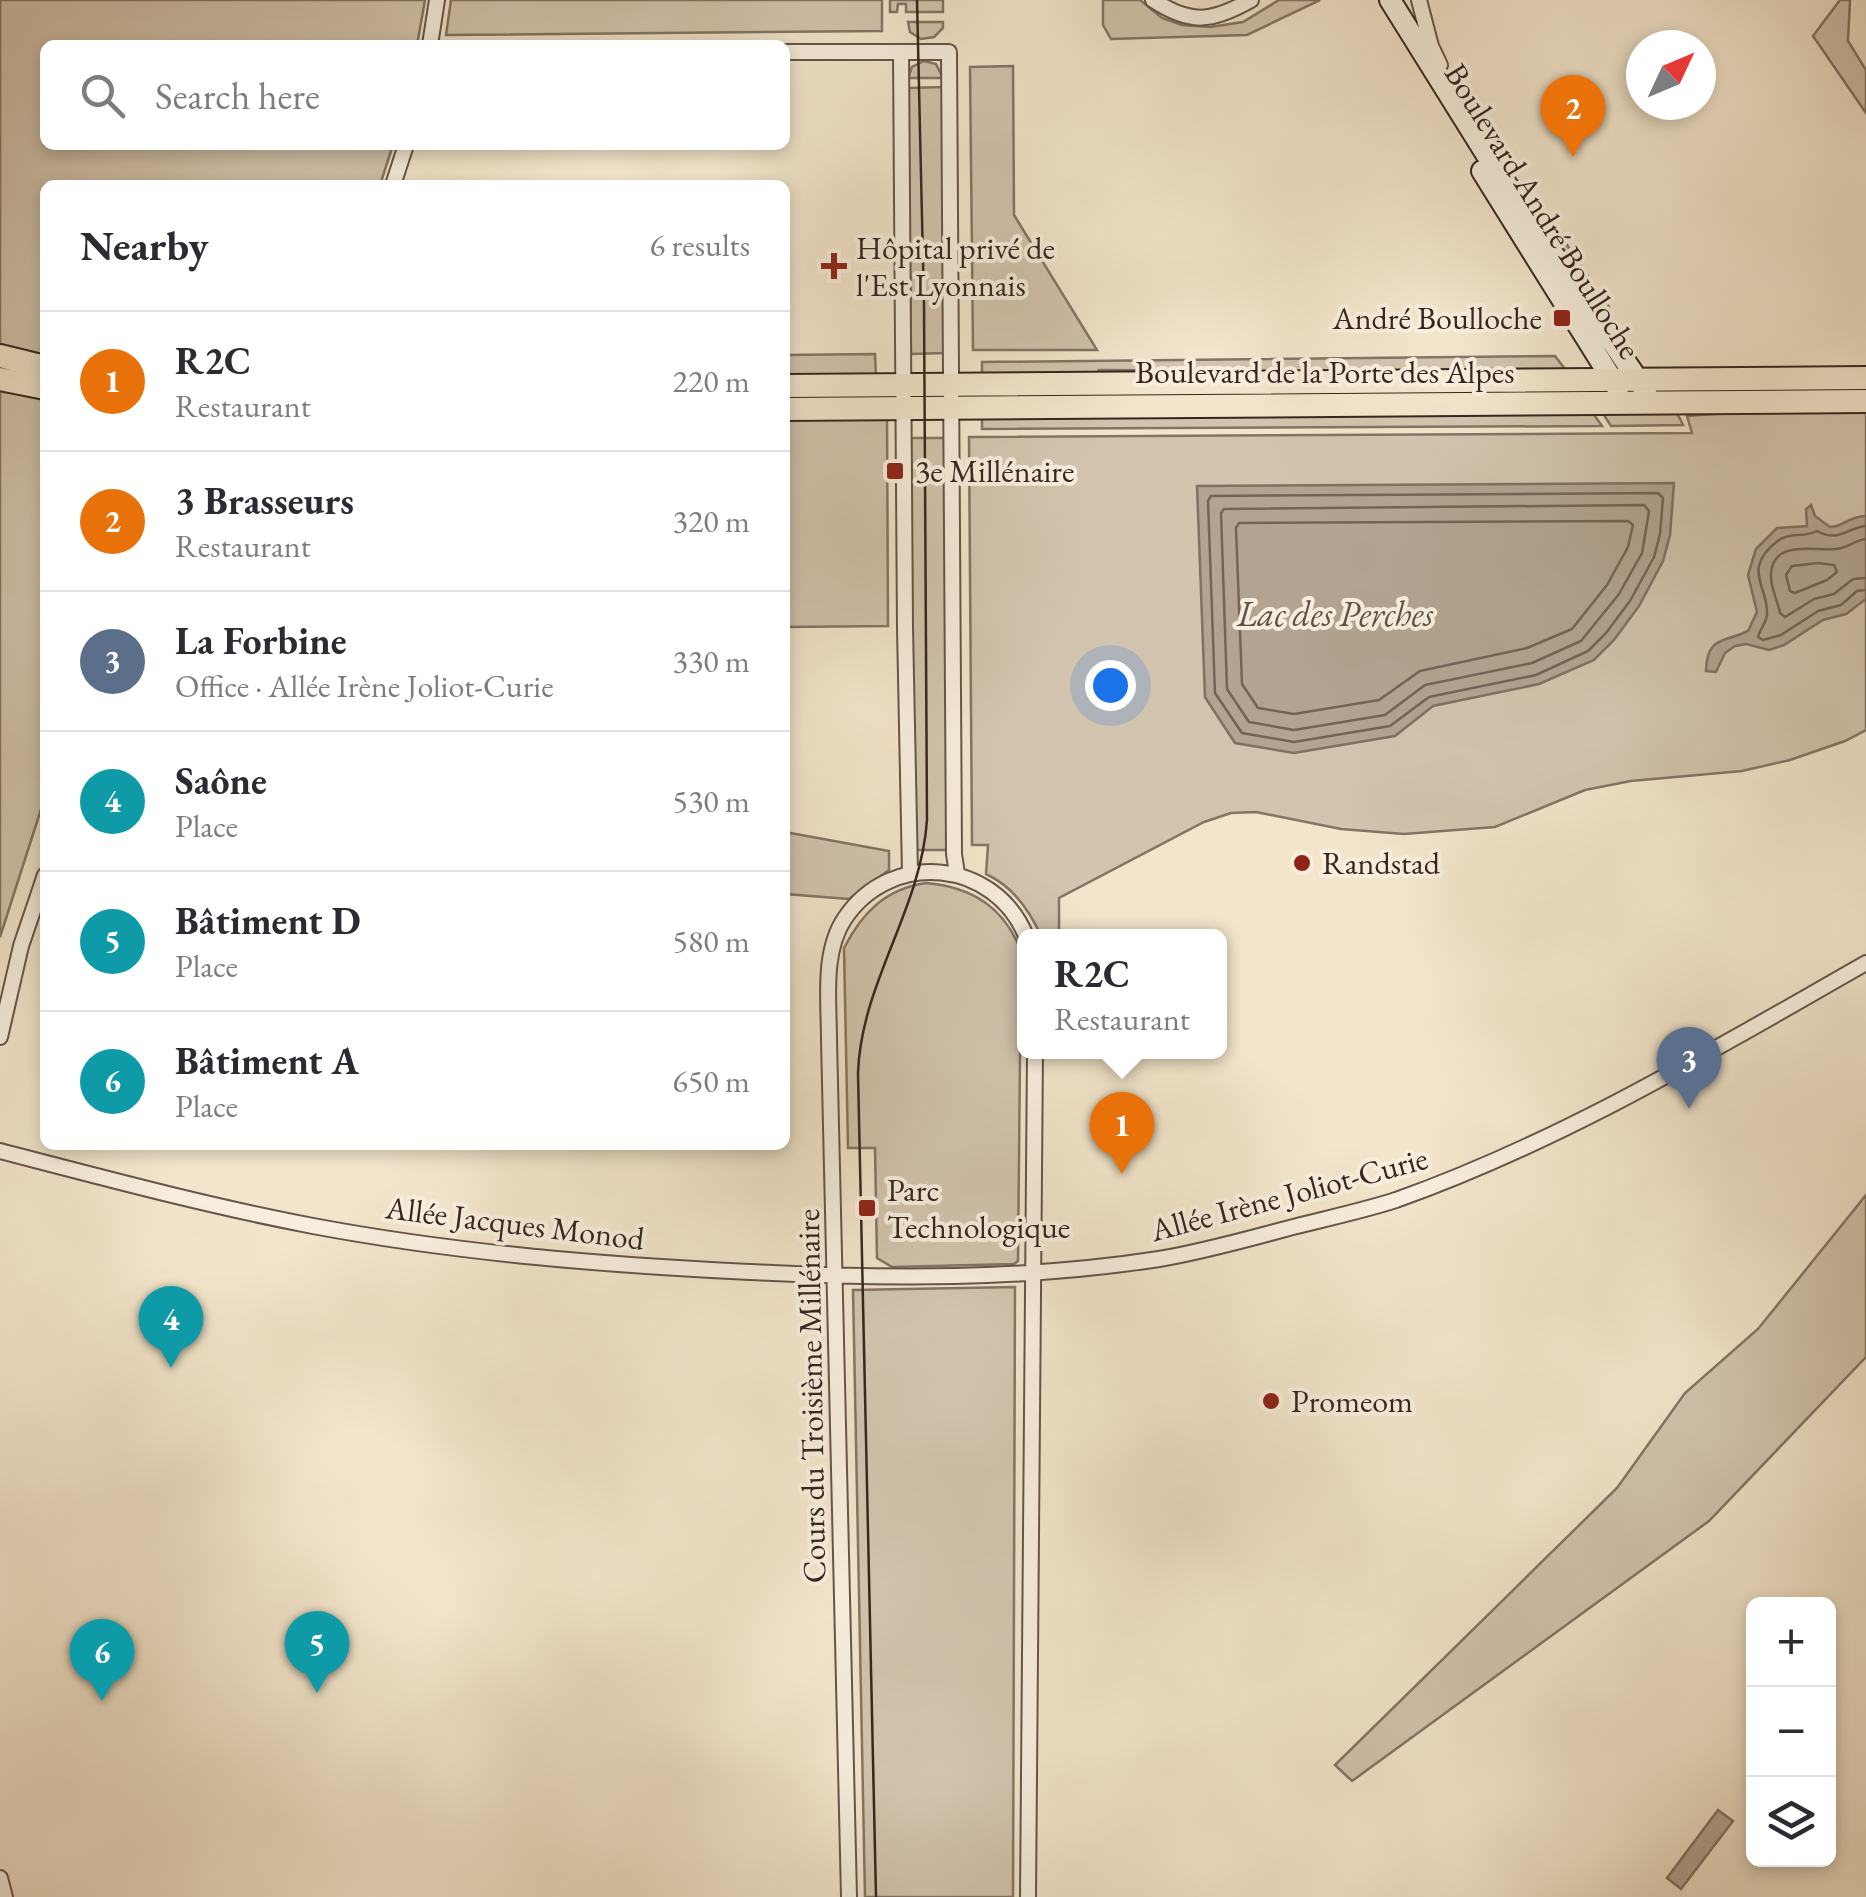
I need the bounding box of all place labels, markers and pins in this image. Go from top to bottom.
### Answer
pin: 2 [1540,74,1606,157]
place label: Hôpital privé de l'Est Lyonnais [856,227,1055,306]
marker: Hôpital privé de l'Est Lyonnais [821,253,847,279]
place label: André Boulloche [1333,299,1542,337]
marker: André Boulloche [1551,307,1573,329]
place label: 3e Millénaire [915,450,1074,492]
marker: 3e Millénaire [884,460,906,482]
place label: Randstad [1322,842,1441,884]
marker: Randstad [1291,852,1313,874]
pin: 3 [1656,1026,1722,1109]
pin: 1 [1090,1092,1154,1174]
place label: Parc Technologique [887,1169,1070,1248]
marker: Parc Technologique [856,1197,878,1219]
pin: 4 [138,1286,204,1368]
place label: Promeom [1291,1380,1413,1422]
marker: Promeom [1260,1390,1282,1412]
pin: 5 [284,1610,350,1693]
pin: 6 [70,1618,134,1701]

